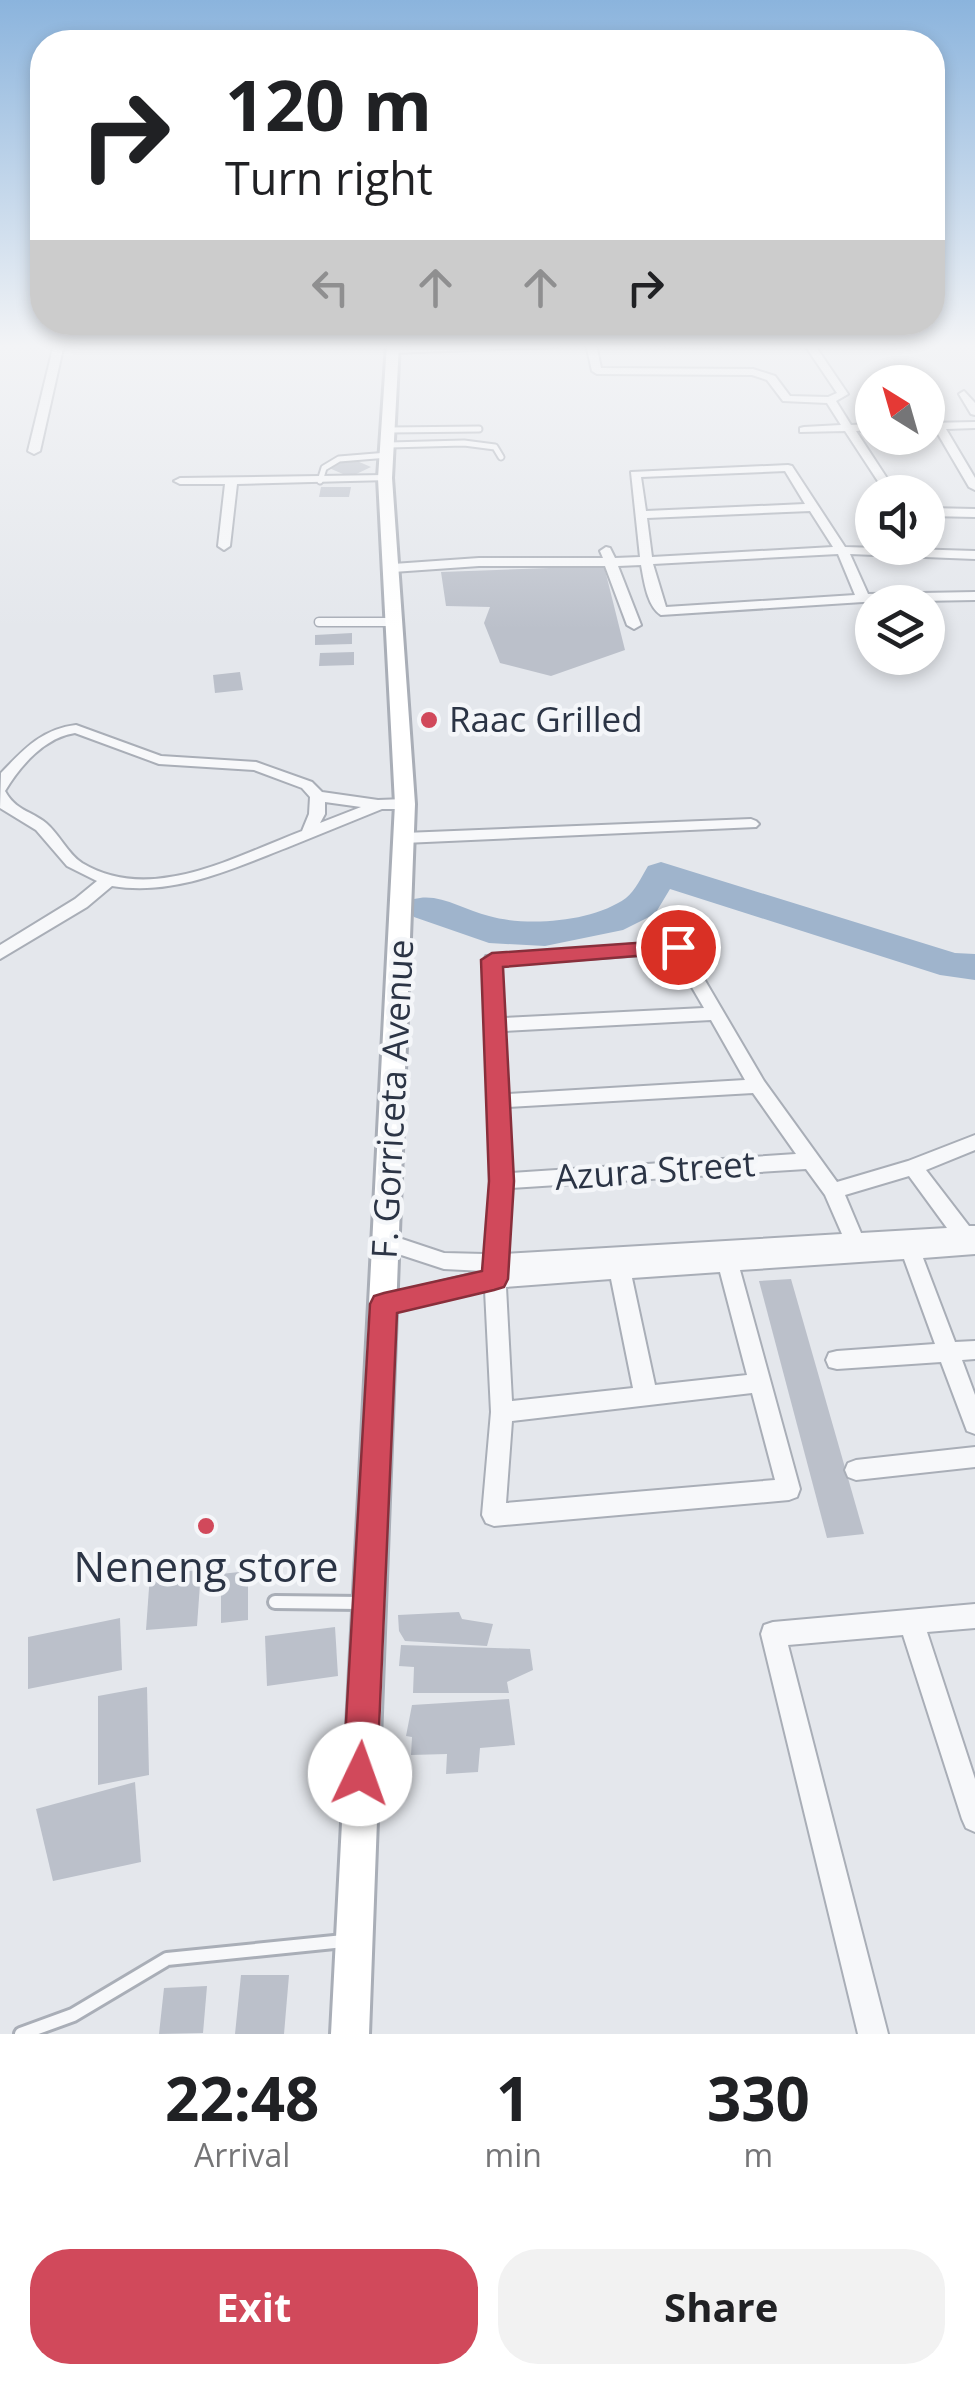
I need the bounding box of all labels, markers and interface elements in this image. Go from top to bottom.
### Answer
text: 120 m [225,56,432,152]
icon: right [60,70,190,200]
text: Turn right [225,147,433,208]
icon: left [303,260,358,315]
icon: ahead [408,260,463,315]
icon: ahead [513,260,568,315]
icon: right [618,260,673,315]
north arrow [855,365,945,455]
map controls [855,365,945,675]
button: sound [855,475,945,565]
button: layers [855,585,945,675]
place label: Raac Grilled [449,695,643,742]
marker: Raac Grilled [418,709,440,731]
pin [636,905,721,990]
icon: arrive [651,920,706,975]
street label: F. Gorriceta Avenue [360,938,423,1260]
street label: Azura Street [553,1139,757,1200]
marker: Neneng store [195,1515,217,1537]
place label: Neneng store [73,1537,339,1594]
position arrow [308,1722,412,1826]
text: 22:48 [165,2057,319,2139]
text: 1 [496,2057,530,2139]
text: 330 [707,2057,810,2139]
text: Arrival [194,2133,290,2176]
text: min [485,2133,542,2176]
text: m [744,2133,773,2176]
button: Exit [30,2249,478,2364]
button: Share [498,2249,945,2364]

